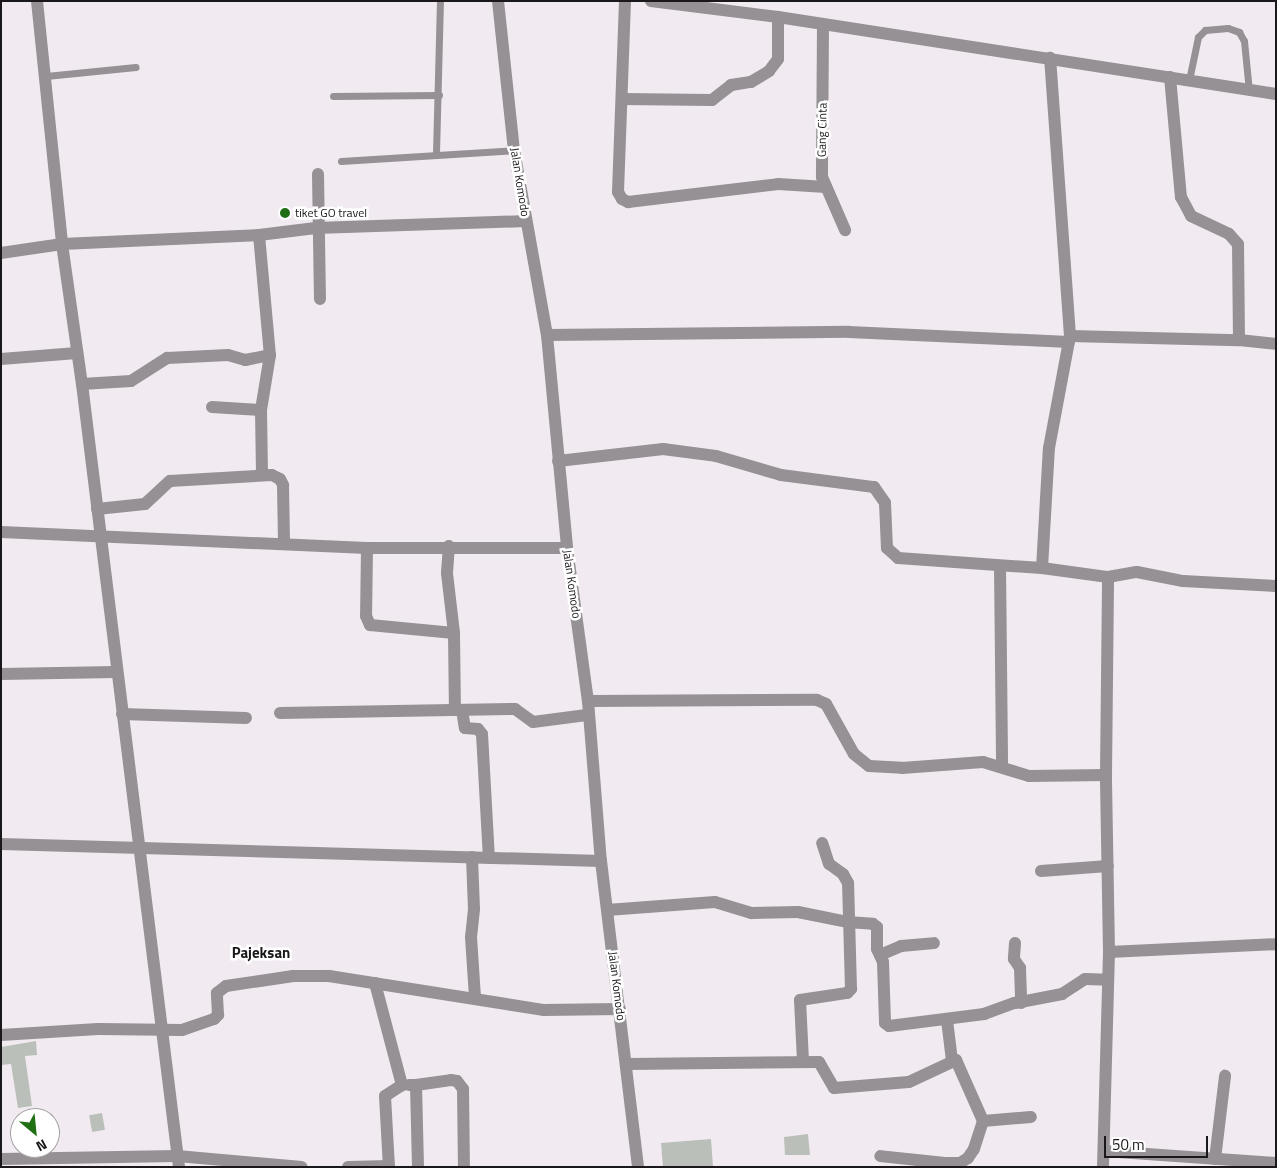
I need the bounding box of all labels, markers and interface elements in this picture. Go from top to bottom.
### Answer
street label: Gang Cinta [814,103,830,157]
street label: Jalan Komodo [507,147,533,217]
place label: tiket GO travel [295,206,367,220]
marker: tiket GO travel [279,207,291,219]
street label: Jalan Komodo [560,549,584,619]
district label: Pajeksan [232,944,290,962]
street label: Jalan Komodo [606,951,628,1021]
north arrow [10,1108,60,1158]
scale bar [1107,1126,1211,1158]
text: 50 m [1112,1133,1145,1156]
text: N [33,1134,51,1157]

